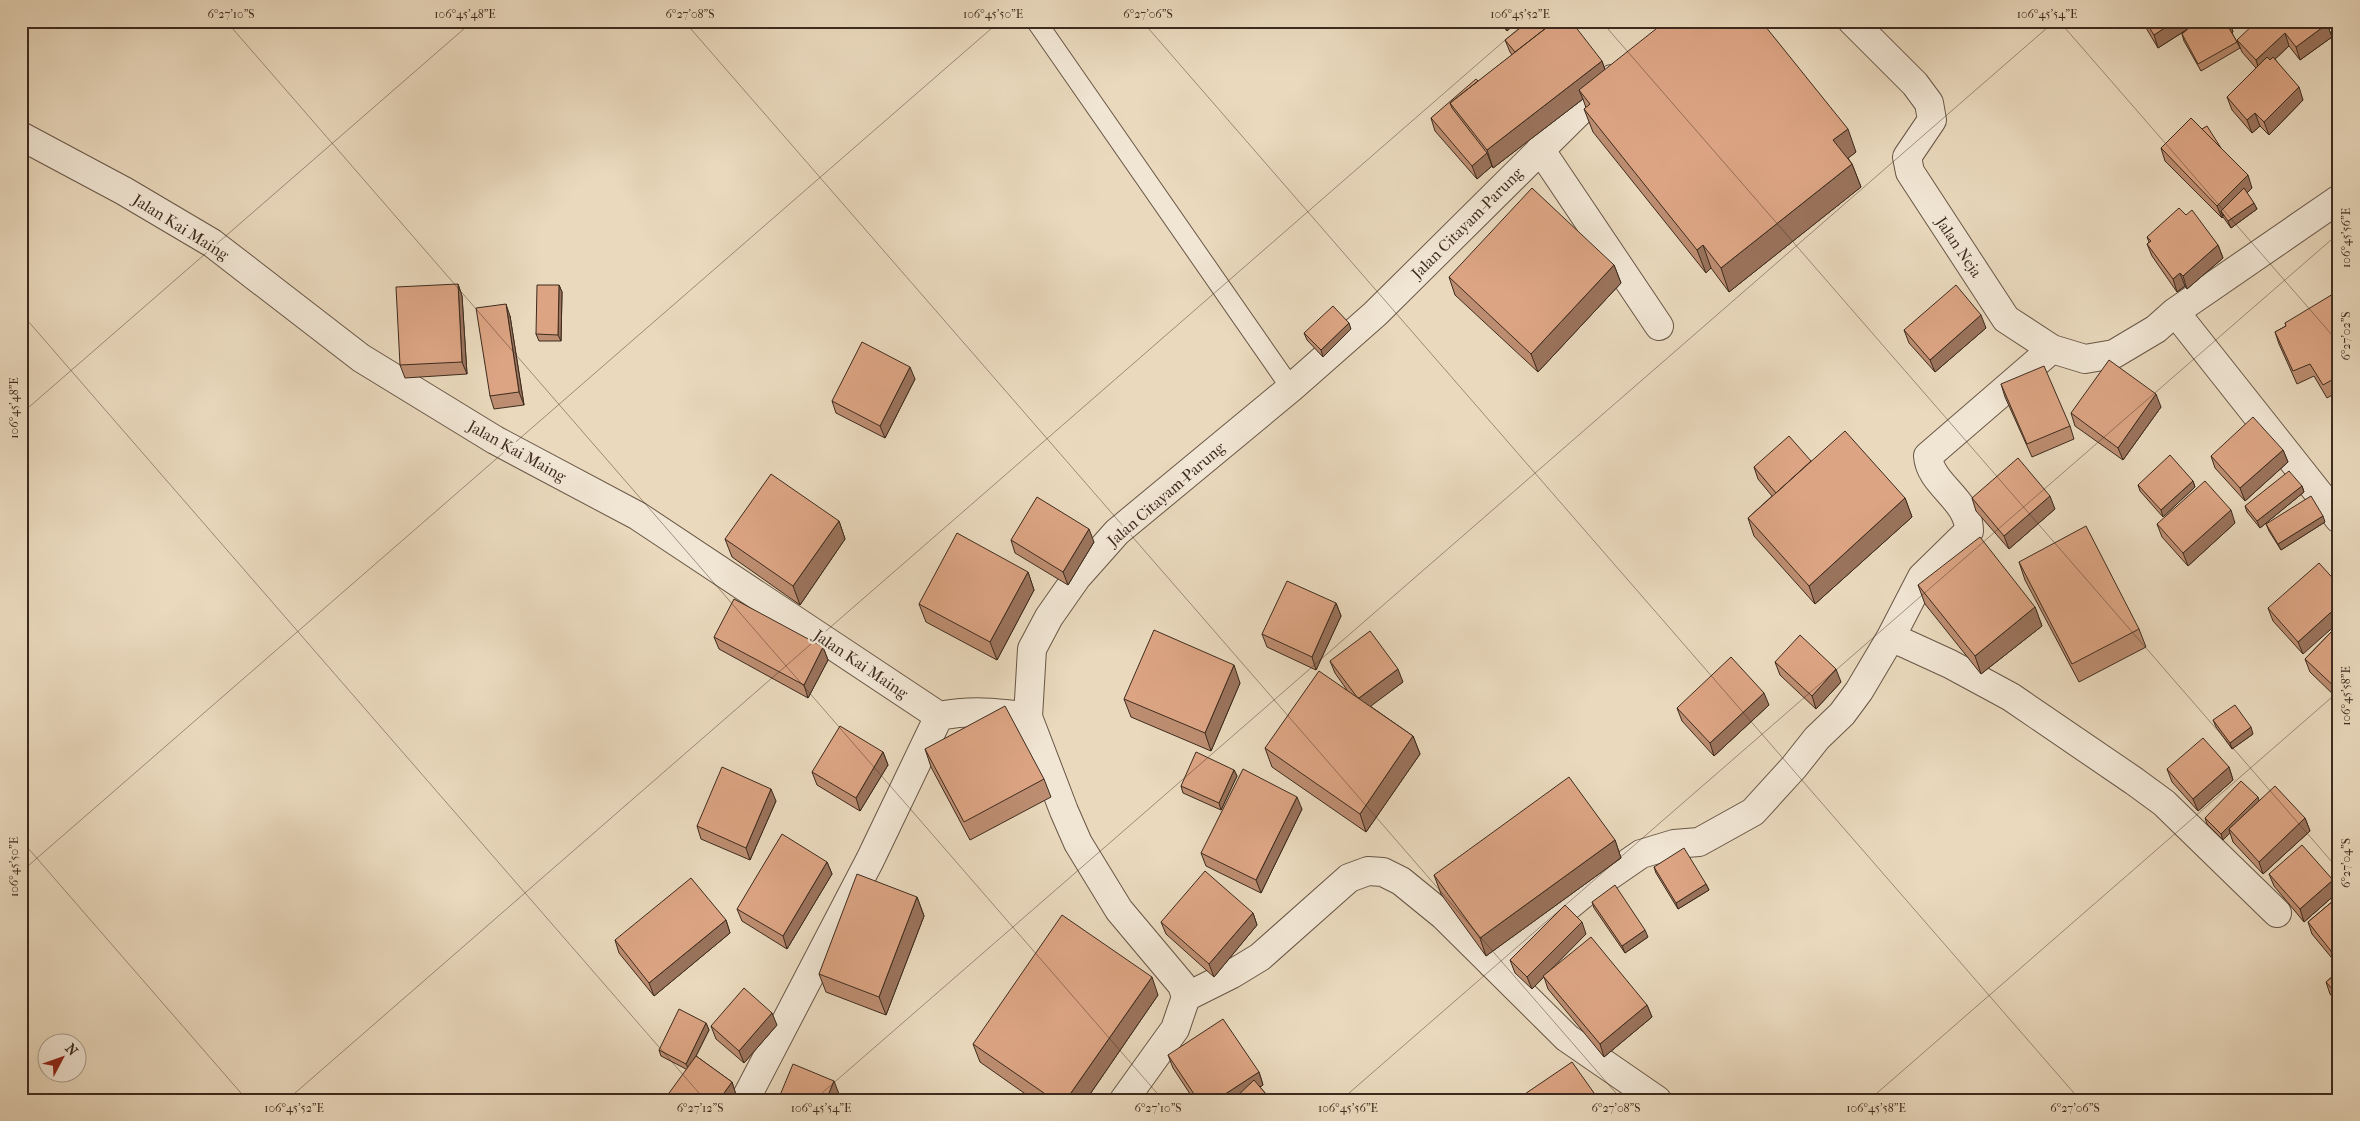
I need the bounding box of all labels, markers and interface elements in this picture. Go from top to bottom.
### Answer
text: 6°27'10"S [207,7,255,21]
text: 106°45'48"E [434,7,496,21]
text: 6°27'08"S [666,7,714,21]
text: 106°45'50"E [963,7,1023,21]
text: 6°27'06"S [1123,7,1173,21]
text: 106°45'52"E [1490,7,1550,21]
text: 106°45'54"E [2017,7,2077,21]
street label: Jalan Citayam-Parung [1406,163,1527,284]
street label: Jalan Kai Maing [128,189,233,264]
text: 106°45'56"E [2339,208,2353,268]
street label: Jalan Neja [1931,211,1986,281]
text: 6°27'02"S [2339,311,2353,361]
text: 106°45'48"E [7,377,21,439]
street label: Jalan Kai Maing [463,415,570,486]
street label: Jalan Citayam-Parung [1102,437,1229,552]
street label: Jalan Kai Maing [809,624,912,703]
text: 106°45'58"E [2339,666,2353,726]
text: 106°45'50"E [7,837,21,897]
text: 6°27'04"S [2339,838,2353,888]
north arrow [38,1034,88,1084]
text: N [62,1040,82,1060]
text: 106°45'52"E [264,1101,324,1115]
text: 6°27'12"S [677,1101,723,1115]
text: 106°45'54"E [791,1101,851,1115]
text: 6°27'10"S [1134,1101,1182,1115]
text: 106°45'56"E [1318,1101,1378,1115]
text: 6°27'08"S [1592,1101,1640,1115]
text: 106°45'58"E [1846,1101,1906,1115]
text: 6°27'06"S [2050,1101,2100,1115]

